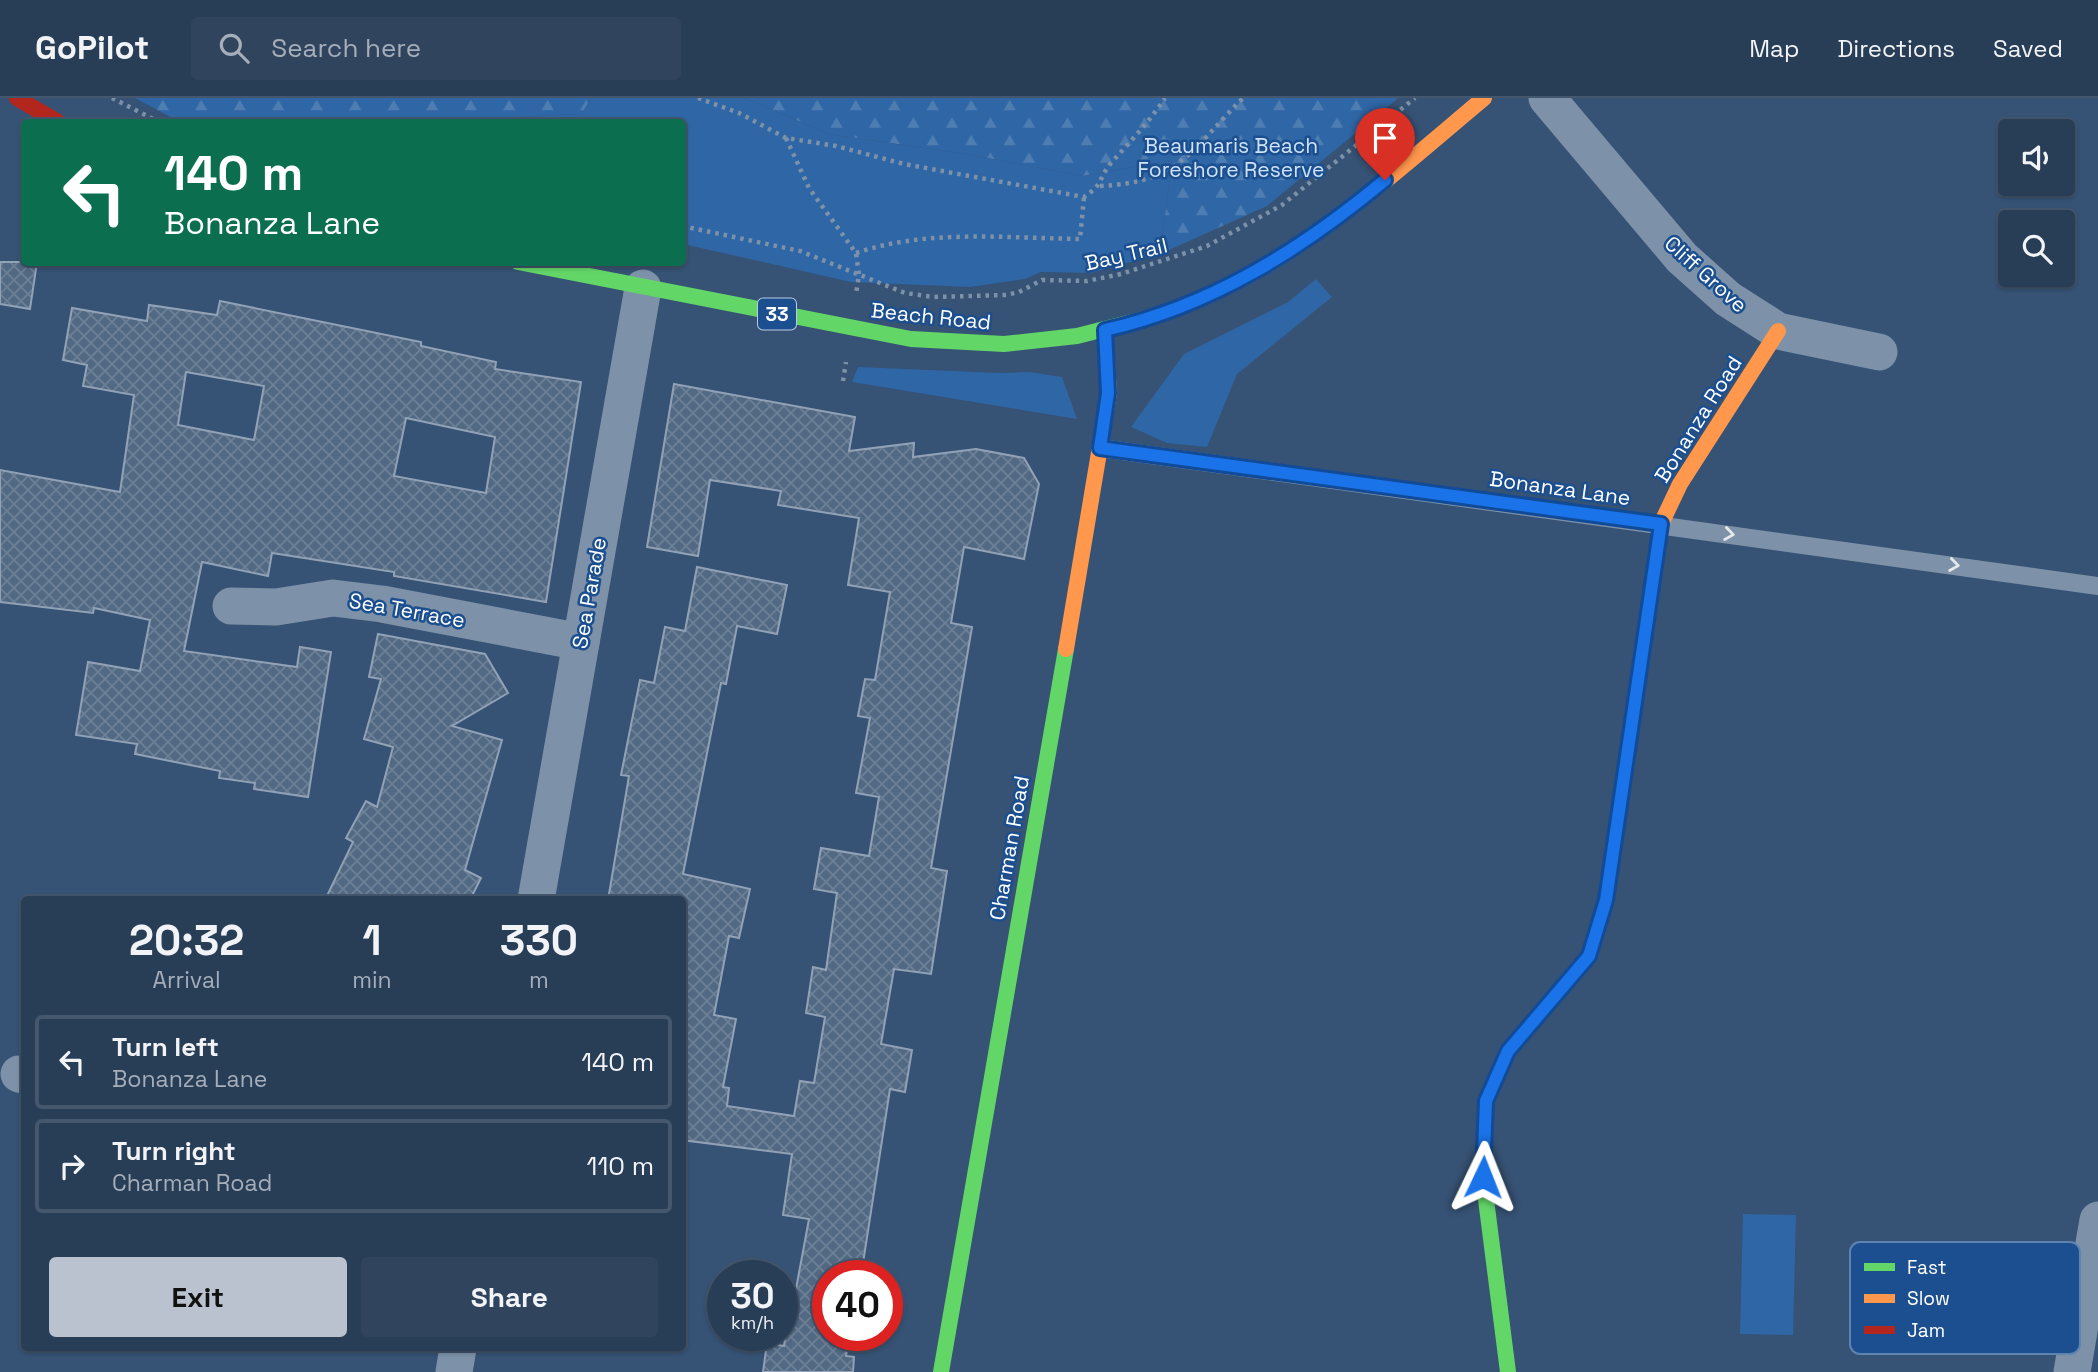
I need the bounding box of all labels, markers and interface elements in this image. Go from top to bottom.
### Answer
search box [191,17,681,80]
text: GoPilot [35,27,149,69]
icon: search [215,29,253,67]
text: Search here [271,31,421,65]
text: Map [1749,33,1799,64]
text: Directions [1837,33,1955,64]
text: Saved [1993,33,2063,64]
pin [1355,108,1415,180]
icon: arrive [1366,119,1404,157]
map controls [1998,119,2075,287]
button: sound [1998,119,2075,196]
park label: Beaumaris Beach Foreshore Reserve [1138,132,1324,183]
text: 140 m [164,142,303,204]
icon: left [49,147,140,238]
text: Bonanza Lane [164,203,380,243]
button: search [1998,210,2075,287]
street label: Cliff Grove [1659,230,1753,318]
street label: Bay Trail [1082,231,1170,277]
street label: Beach Road [870,296,992,336]
road number: 33 [758,298,796,330]
street label: Bonanza Road [1648,351,1748,487]
street label: Bonanza Lane [1488,465,1632,511]
one-way arrow [1723,526,1735,541]
street label: Sea Parade [566,535,612,651]
one-way arrow [1948,558,1960,573]
street label: Sea Terrace [347,587,467,633]
street label: Charman Road [983,774,1035,922]
text: 20:32 [129,914,244,967]
text: 1 [362,914,381,967]
text: 330 [500,914,578,967]
text: Arrival [152,965,221,995]
text: min [352,965,392,995]
text: m [529,965,549,995]
text: Turn left [112,1030,219,1064]
icon: left [53,1043,91,1081]
text: 140 m [581,1045,654,1079]
text: Bonanza Lane [112,1064,267,1094]
text: Turn right [112,1134,236,1168]
position arrow [1446,1140,1520,1214]
icon: right [53,1147,91,1185]
text: 110 m [587,1149,654,1183]
text: Charman Road [112,1168,272,1198]
legend [1850,1242,2080,1354]
text: Fast [1907,1255,1947,1280]
button: Exit [49,1257,347,1337]
button: Share [361,1257,658,1337]
speed limit sign: 40 [812,1260,903,1351]
text: 30 [731,1274,774,1318]
text: Slow [1907,1286,1950,1311]
text: km/h [731,1311,774,1334]
text: Jam [1907,1318,1945,1343]

